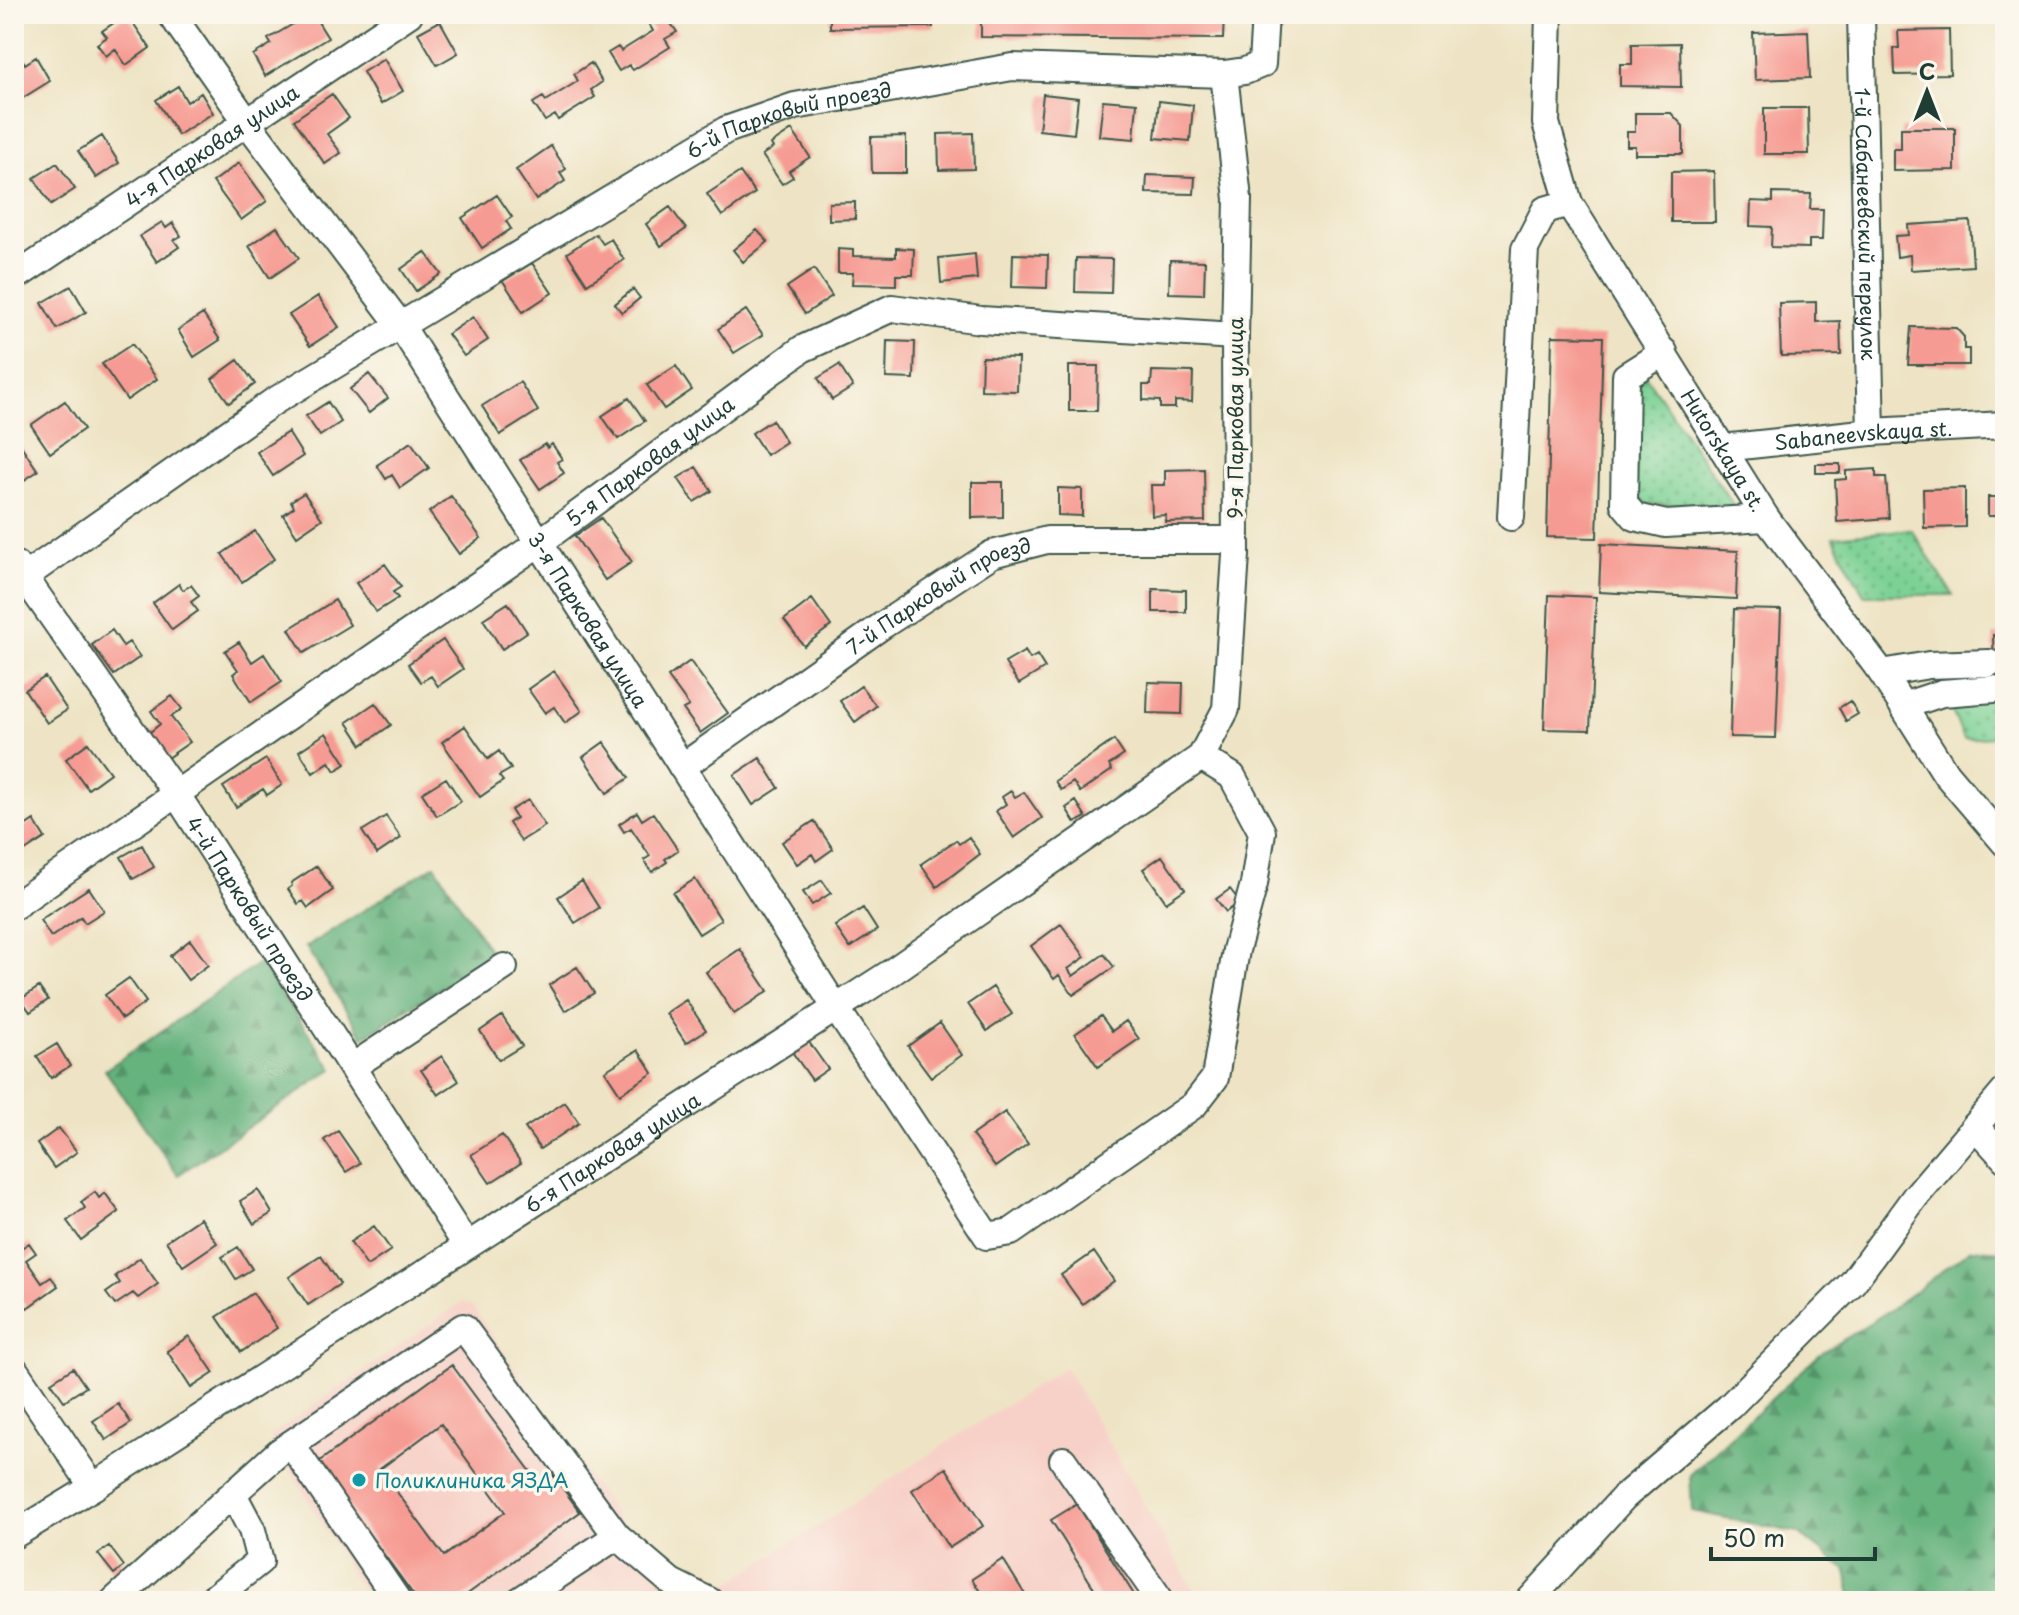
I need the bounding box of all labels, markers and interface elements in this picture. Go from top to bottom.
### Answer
north arrow [1887,52,1967,132]
text: С [1919,54,1935,87]
street label: 6-й Парковый проезд [680,74,894,166]
street label: 4-я Парковая улица [119,77,305,215]
street label: 1-й Сабанеевский переулок [1848,87,1884,361]
street label: 9-я Парковая улица [1220,317,1250,519]
street label: Hutorskaya st. [1674,383,1773,518]
street label: 5-я Парковая улица [559,389,741,534]
street label: Sabaneevskaya st. [1773,413,1953,457]
street label: 3-я Парковая улица [521,526,656,714]
street label: 7-й Парковый проезд [840,530,1034,662]
street label: 4-й Парковый проезд [179,810,321,1007]
street label: 6-я Парковая улица [518,1084,706,1220]
place label: Поликлиника ЯЗДА [375,1465,569,1495]
marker: Поликлиника ЯЗДА [350,1471,368,1489]
scale bar [1711,1511,1875,1561]
text: 50 m [1723,1519,1785,1555]

